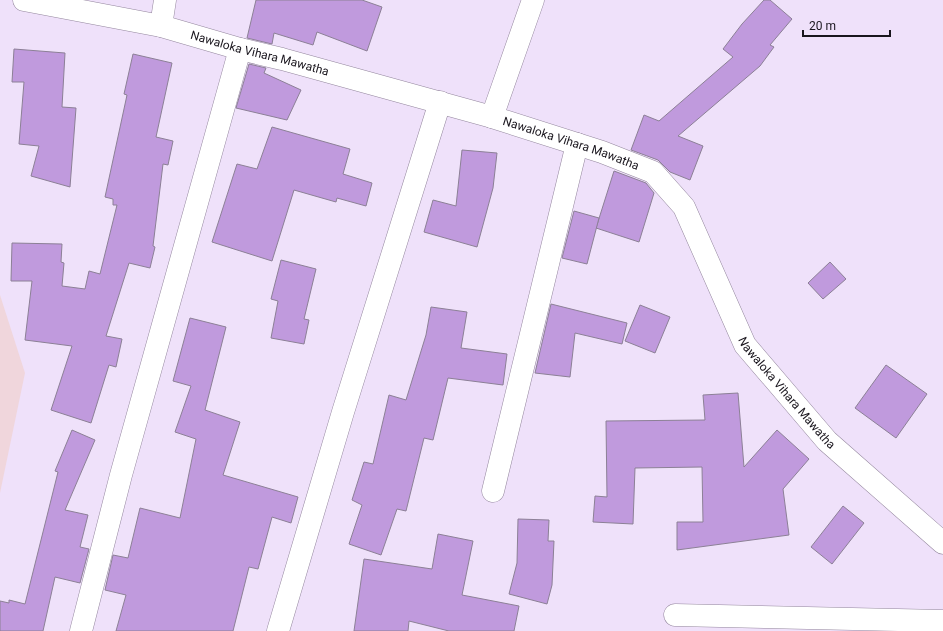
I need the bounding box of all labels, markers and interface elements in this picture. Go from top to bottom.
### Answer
scale bar [803,12,890,38]
text: 20 m [809,19,836,33]
street label: Nawaloka Vihara Mawatha [189,28,331,79]
street label: Nawaloka Vihara Mawatha [501,114,641,173]
street label: Nawaloka Vihara Mawatha [735,335,838,452]

